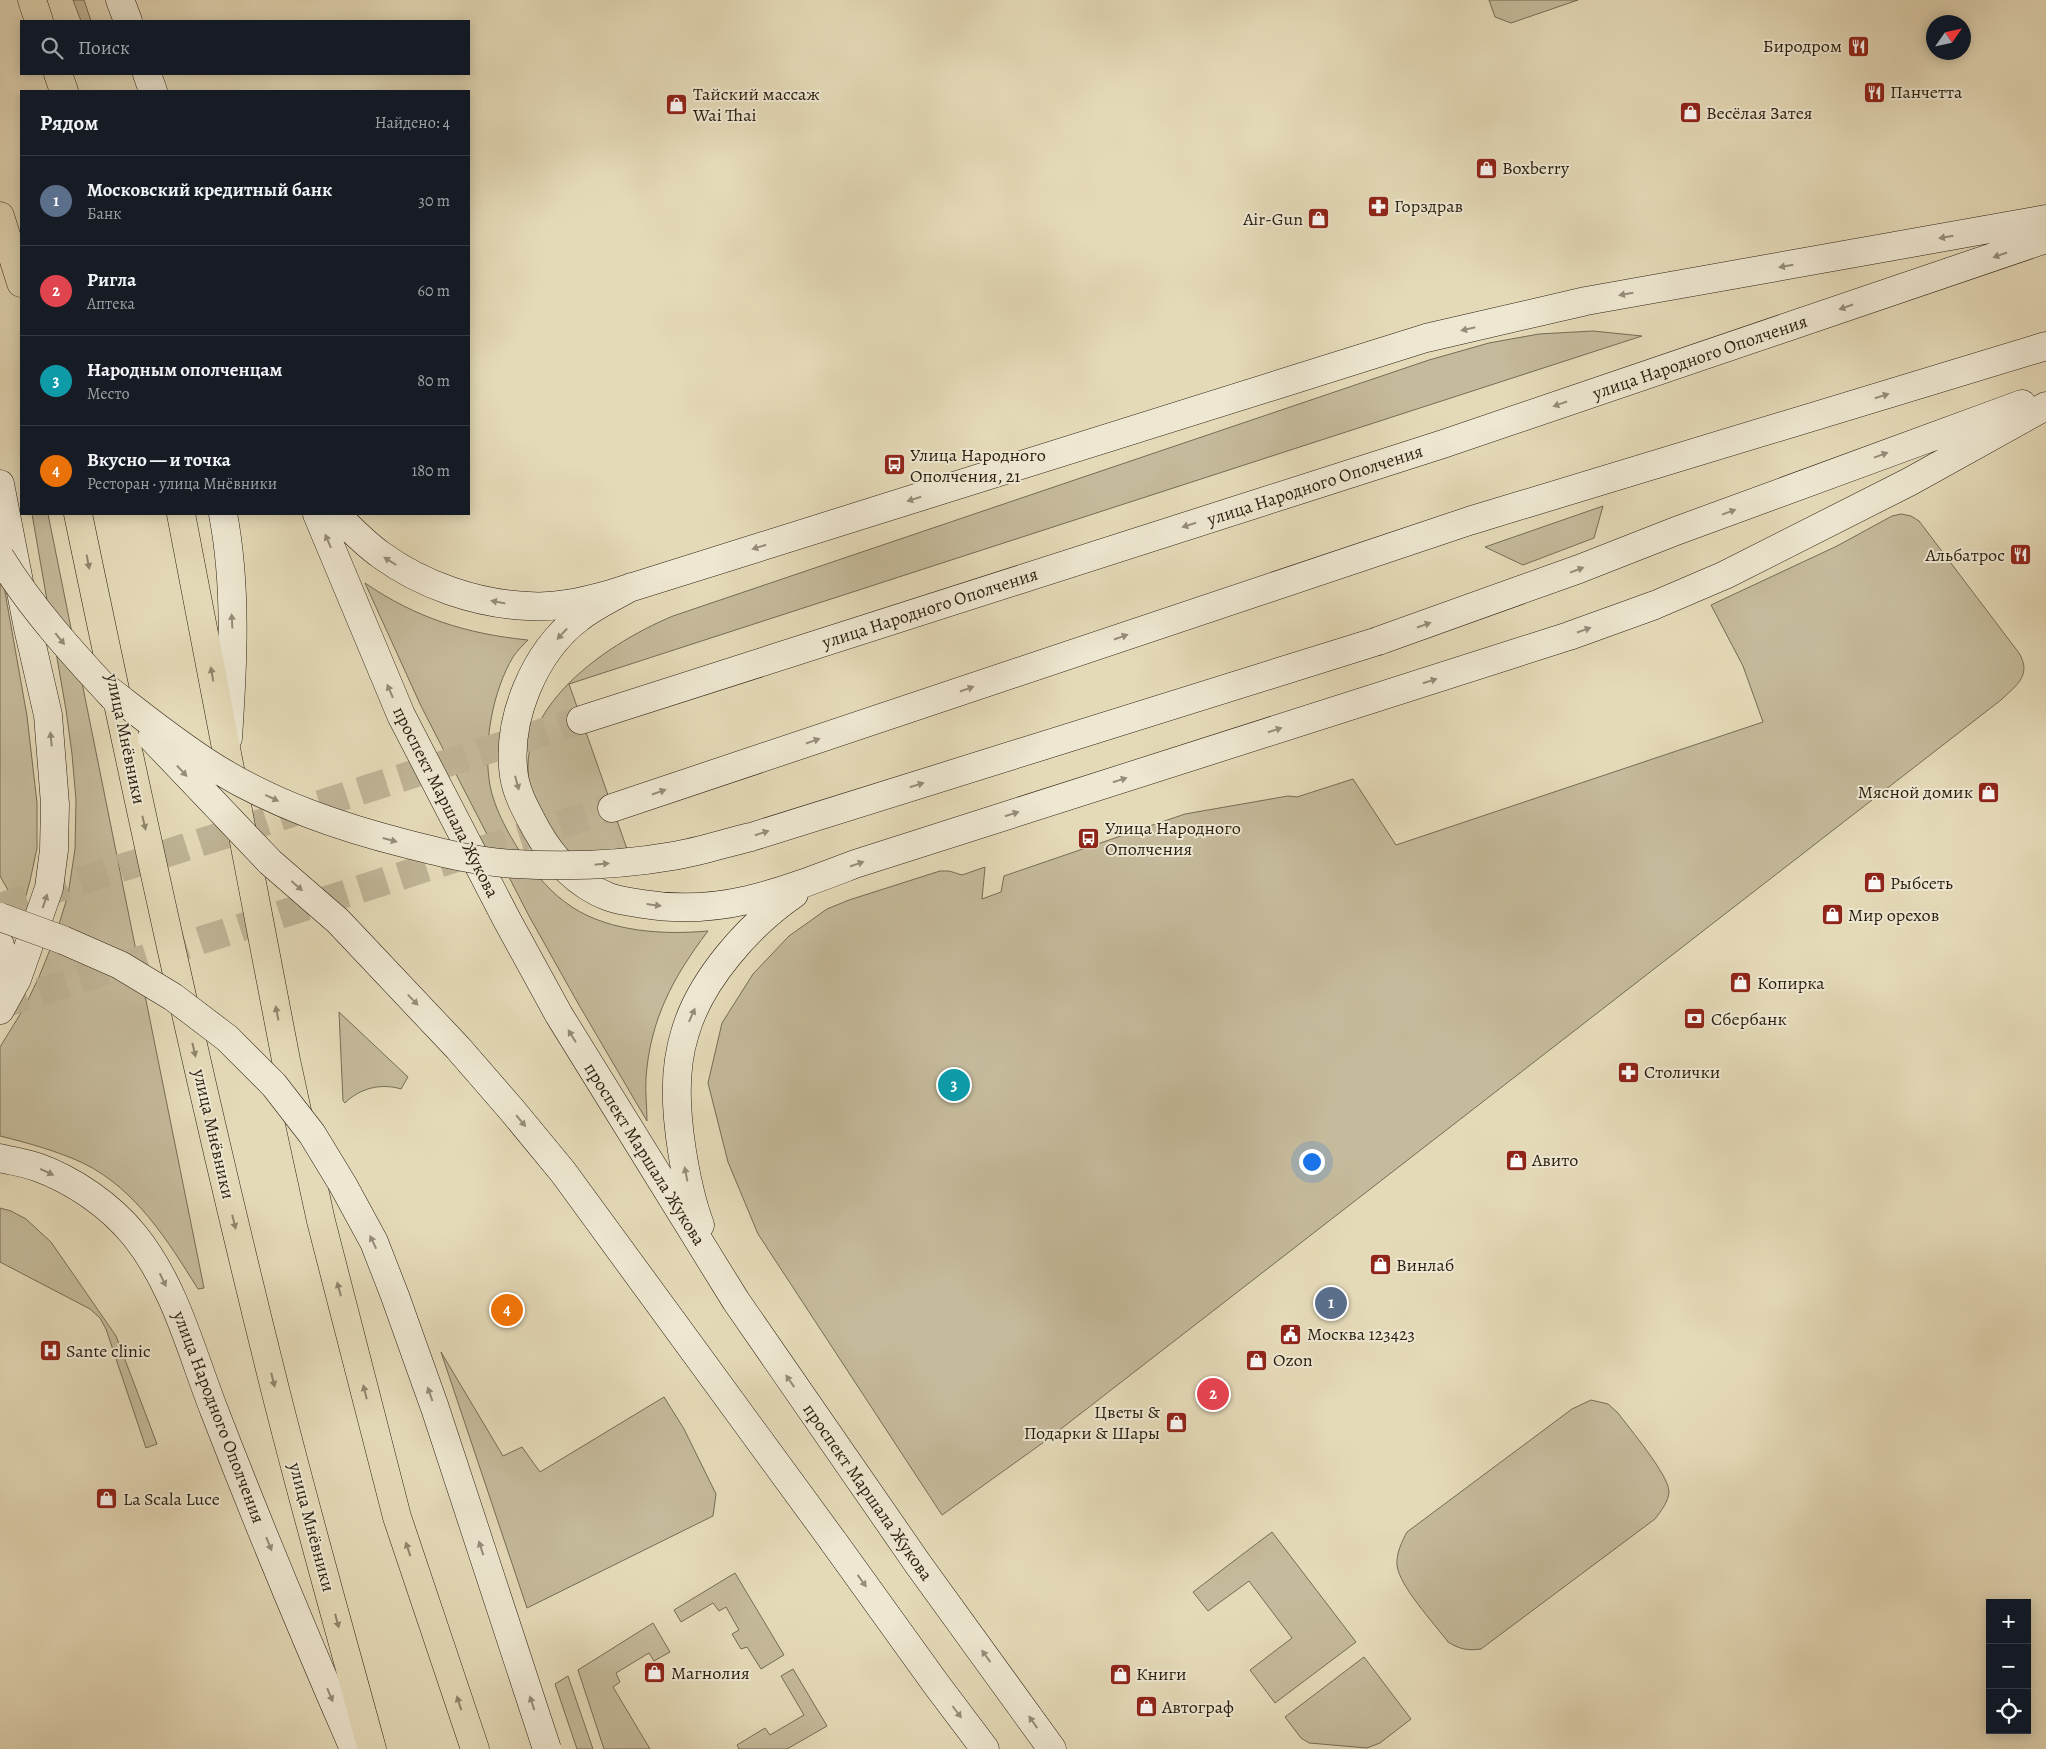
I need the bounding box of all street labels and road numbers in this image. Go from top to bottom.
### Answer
street label: улица Народного Ополчения [1589,309,1811,405]
street label: улица Народного Ополчения [1203,439,1426,532]
street label: улица Народного Ополчения [818,562,1041,655]
street label: улица Мнёвники [100,671,152,806]
street label: проспект Маршала Жукова [387,702,505,902]
street label: проспект Маршала Жукова [579,1058,712,1251]
street label: улица Мнёвники [187,1066,241,1201]
street label: улица Народного Ополчения [167,1307,271,1527]
street label: проспект Маршала Жукова [797,1398,939,1586]
street label: улица Мнёвники [283,1459,341,1594]

